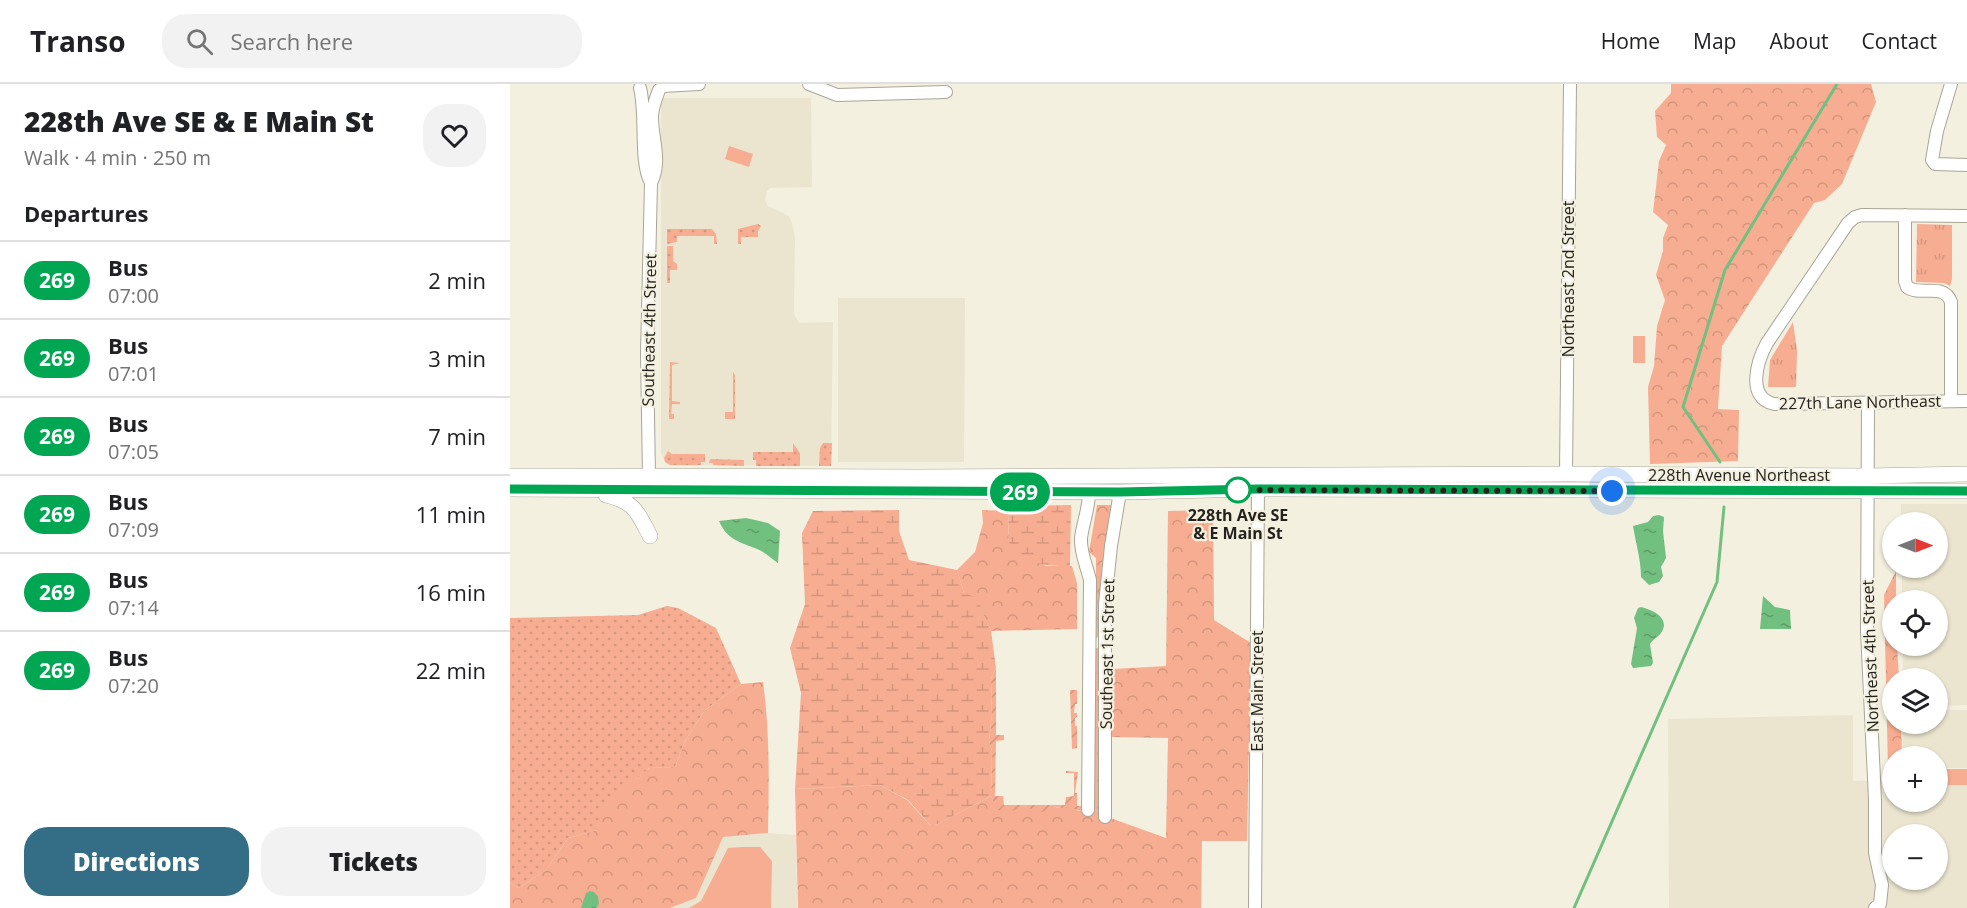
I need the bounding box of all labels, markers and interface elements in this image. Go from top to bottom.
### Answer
search box [162,14,582,68]
text: Transo [30,22,126,60]
icon: search [183,25,216,58]
text: Search here [231,26,353,56]
text: Home [1601,27,1660,55]
text: Map [1693,27,1736,55]
text: About [1769,27,1829,55]
text: Contact [1862,27,1937,55]
text: 228th Ave SE & E Main St [24,102,374,140]
button: heart [423,104,486,167]
text: Walk · 4 min · 250 m [24,144,211,171]
text: Departures [24,198,148,228]
street label: Northeast 2nd Street [1557,200,1579,357]
text: Bus [108,252,148,282]
street label: Southeast 4th Street [637,253,661,406]
text: 2 min [428,265,486,295]
text: 269 [39,266,75,294]
text: 07:00 [108,282,159,309]
text: Bus [108,330,148,360]
text: 3 min [428,343,486,373]
text: 269 [39,344,75,372]
text: 07:01 [108,360,159,387]
street label: 227th Lane Northeast [1779,390,1942,414]
text: Bus [108,408,148,438]
text: 7 min [428,421,486,451]
text: 269 [39,422,75,450]
text: 07:05 [108,438,159,465]
street label: 228th Avenue Northeast [1648,464,1830,486]
line badge: 269 [986,472,1054,512]
your location [1597,476,1627,506]
marker: 228th Ave SE & E Main St [1225,477,1251,503]
text: 269 [1002,478,1038,506]
text: Bus [108,486,148,516]
text: 11 min [416,499,486,529]
text: 269 [39,500,75,528]
place label: 228th Ave SE & E Main St [1188,504,1288,544]
north arrow [1882,512,1948,578]
map controls [1882,512,1948,890]
text: 07:09 [108,516,159,543]
text: Bus [108,564,148,594]
text: 16 min [416,577,486,607]
text: 269 [39,578,75,606]
street label: Southeast 1st Street [1095,578,1119,729]
street label: Northeast 4th Street [1856,579,1884,733]
button: locate [1882,590,1948,656]
text: 07:14 [108,594,159,621]
street label: East Main Street [1246,630,1268,752]
text: Bus [108,642,148,672]
text: 22 min [416,655,486,685]
text: 269 [39,656,75,684]
button: layers [1882,668,1948,734]
text: 07:20 [108,672,159,699]
button: + [1882,746,1948,812]
button: − [1882,824,1948,890]
button: Directions [24,827,249,896]
button: Tickets [261,827,486,896]

